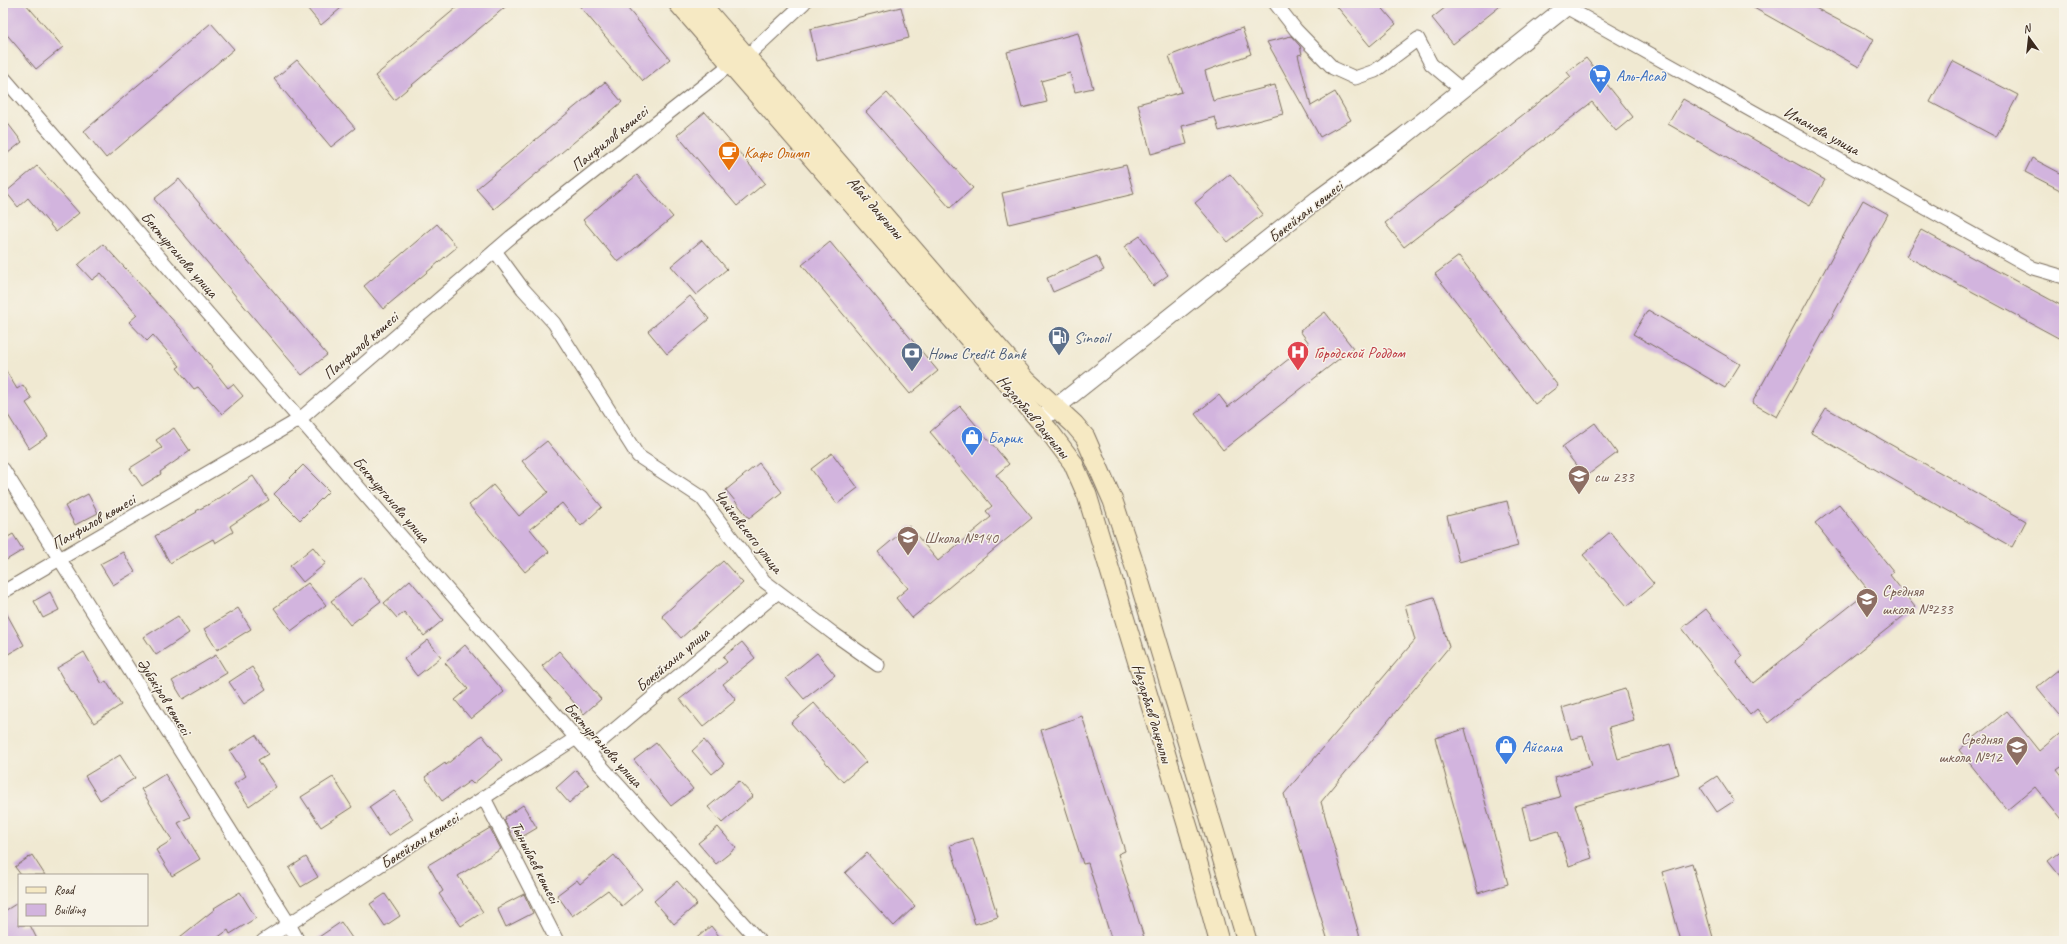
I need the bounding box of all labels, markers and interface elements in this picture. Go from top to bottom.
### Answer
north arrow [2009,18,2049,58]
text: N [2021,20,2034,36]
supermarket icon: Аль-Асад [1587,62,1613,95]
place label: Аль-Асад [1616,66,1667,86]
street label: Панфилов көшесі [567,100,654,176]
street label: Иманова улица [1780,102,1864,161]
cafe icon: Кафе Олимп [716,139,742,172]
place label: Кафе Олимп [744,143,810,163]
street label: Абай даңғылы [843,172,909,244]
street label: Бөкейхан көшесі [1264,175,1349,247]
street label: Бектурганова улица [136,207,223,303]
street label: Панфилов көшесі [319,306,404,384]
fuel station icon: Sinooil [1046,324,1072,357]
place label: Sinooil [1074,328,1113,348]
hospital icon: Городской Роддом [1285,339,1311,372]
bank icon: Home Credit Bank [899,340,925,373]
place label: Городской Роддом [1314,343,1406,363]
place label: Home Credit Bank [928,344,1027,364]
street label: Назарбаев даңғылы [993,371,1075,464]
shop icon: Барик [959,424,985,457]
place label: Барик [988,428,1023,448]
street label: Бектурганова улица [348,452,435,548]
school or university icon: сш 233 [1566,463,1592,496]
place label: сш 233 [1594,467,1636,487]
street label: Чайковского улица [709,486,788,578]
street label: Панфилов көшесі [48,489,141,554]
school or university icon: Школа №140 [895,524,921,557]
place label: Школа №140 [924,528,1000,548]
place label: Средняя школа №233 [1882,581,1955,619]
school or university icon: Средняя школа №233 [1854,586,1880,619]
street label: Бокейхана улица [632,622,715,696]
street label: Әубәкіров көшесі [133,654,197,741]
street label: Назарбаев даңғылы [1127,661,1177,767]
street label: Бектурганова улица [560,698,648,793]
place label: Средняя школа №12 [1938,729,2004,767]
shop icon: Айсана [1493,733,1519,766]
school or university icon: Средняя школа №12 [2004,734,2030,767]
place label: Айсана [1522,737,1564,757]
street label: Бөкейхан көшесі [377,807,464,874]
street label: Тыныбаев көшесі [506,818,565,909]
legend [18,874,148,926]
text: Road [54,882,76,898]
text: Building [54,902,86,918]

